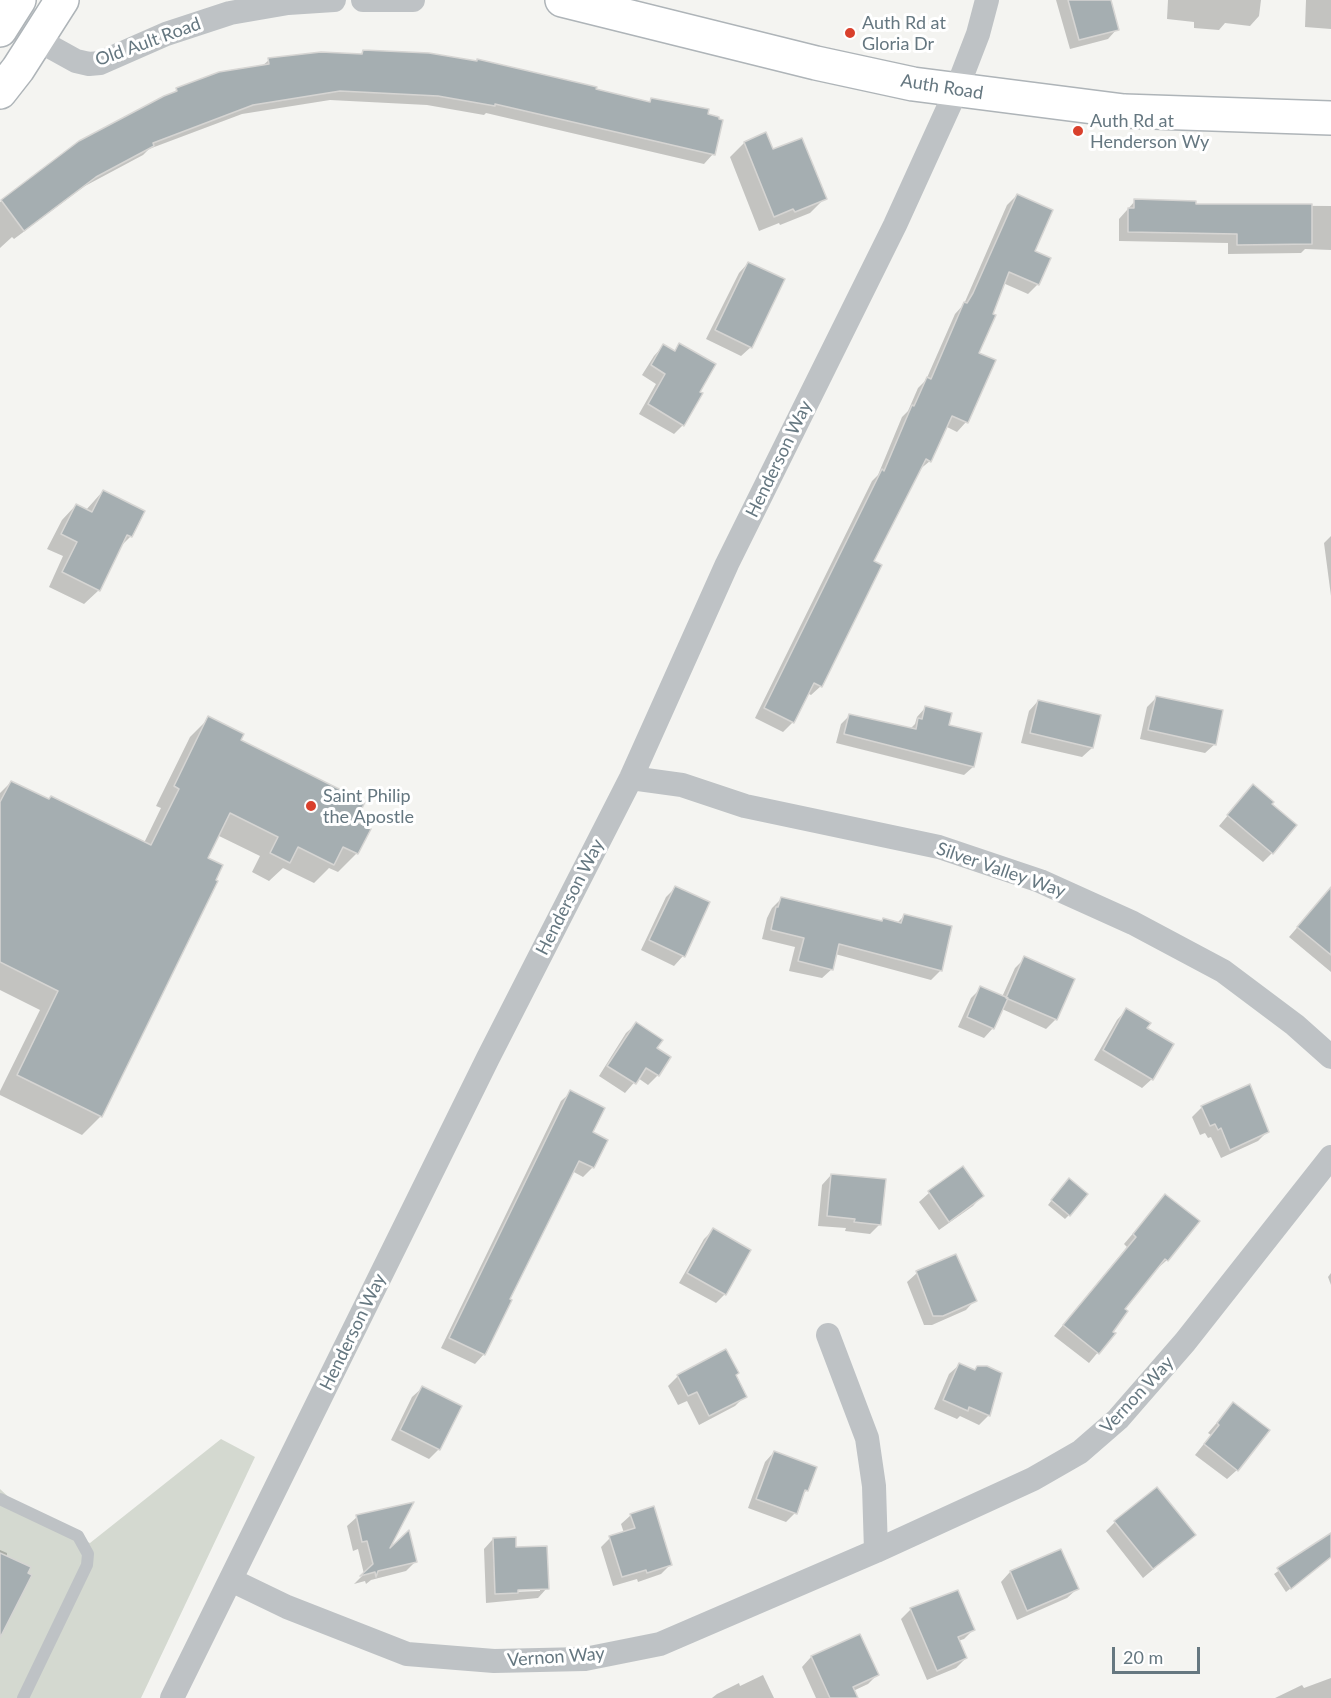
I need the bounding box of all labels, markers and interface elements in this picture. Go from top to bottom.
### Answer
place label: Auth Rd at Gloria Dr [862,12,946,54]
street label: Old Ault Road [92,13,204,71]
marker: Auth Rd at Gloria Dr [843,26,857,40]
street label: Auth Road [899,70,985,104]
place label: Auth Rd at Henderson Wy [1090,110,1209,152]
marker: Auth Rd at Henderson Wy [1071,124,1085,138]
street label: Henderson Way [741,397,817,521]
place label: Saint Philip the Apostle [323,785,414,828]
marker: Saint Philip the Apostle [304,799,318,813]
street label: Henderson Way [531,835,609,959]
street label: Silver Valley Way [934,838,1068,902]
street label: Henderson Way [315,1270,391,1394]
street label: Vernon Way [1096,1352,1178,1438]
scale bar [1115,1635,1204,1673]
street label: Vernon Way [507,1643,605,1671]
text: 20 m [1123,1646,1163,1668]

